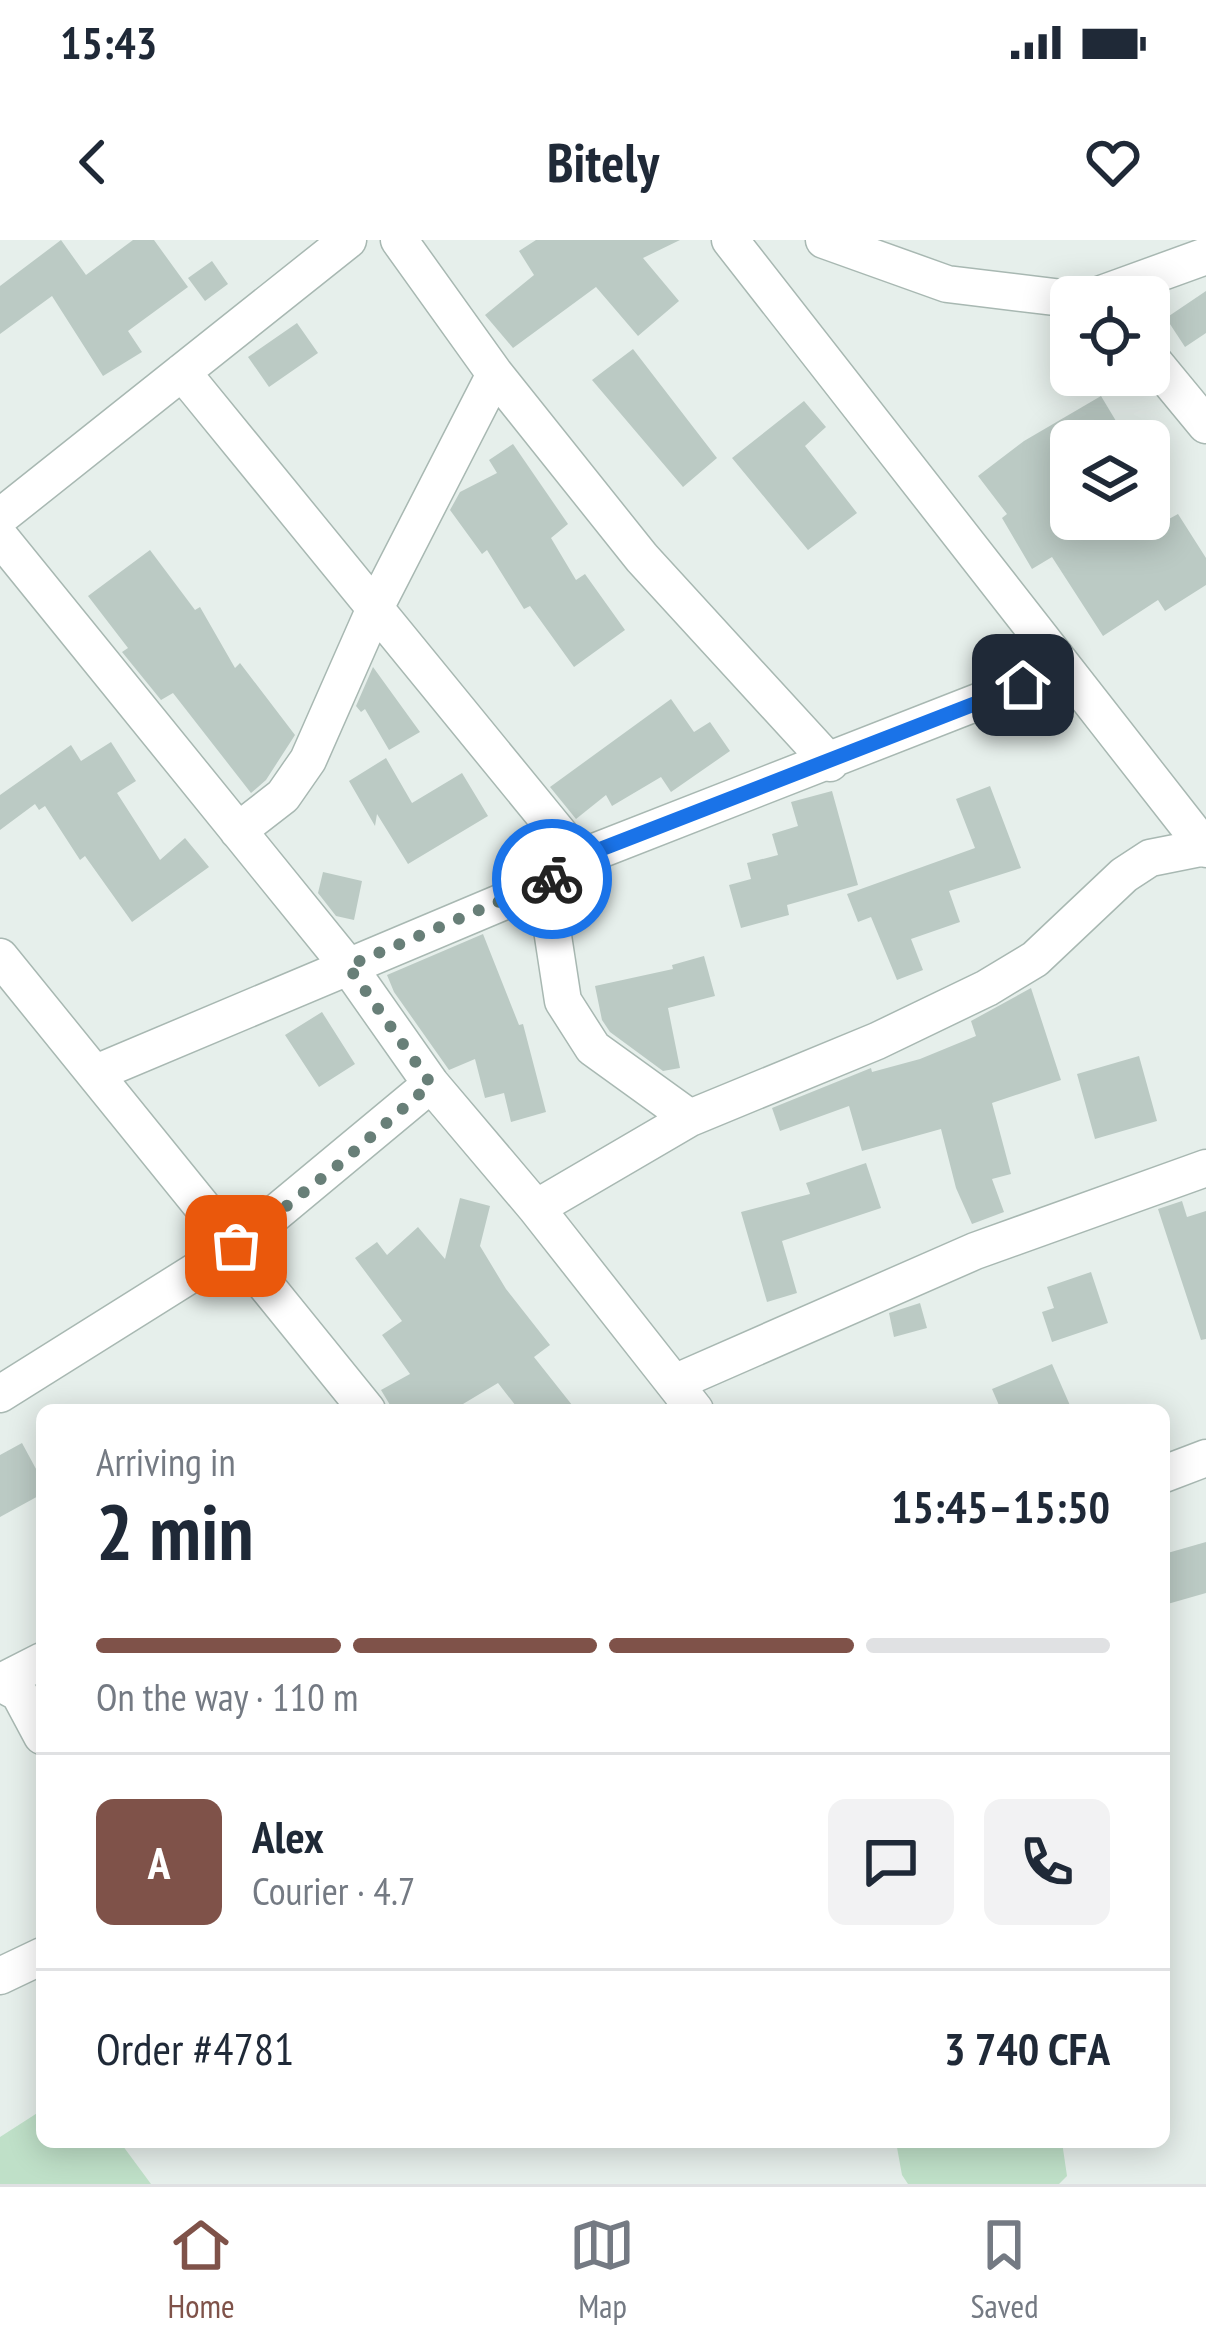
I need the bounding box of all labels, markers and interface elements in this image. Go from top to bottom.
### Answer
text: 15:43 [60,13,157,71]
text: Bitely [547,127,659,197]
icon: back [60,129,126,195]
icon: heart [1080,129,1146,195]
map controls [1050,276,1170,540]
button: locate [1050,276,1170,396]
button: layers [1050,420,1170,540]
pin [972,634,1074,736]
icon: home [990,652,1056,718]
courier [492,819,612,939]
icon: bike [519,846,585,912]
pin [185,1195,287,1297]
icon: bag [203,1213,269,1279]
text: Arriving in [96,1436,236,1487]
text: 15:45–15:50 [891,1477,1110,1535]
text: 2 min [96,1481,254,1582]
text: On the way · 110 m [96,1671,358,1722]
button: chat [828,1799,954,1925]
button: phone [984,1799,1110,1925]
text: Alex [252,1807,324,1865]
text: A [148,1833,170,1891]
text: Courier · 4.7 [252,1865,415,1916]
text: Order #4781 [96,2019,294,2077]
text: 3 740 CFA [944,2019,1110,2077]
tab: Home [167,2212,235,2327]
tab: Map [569,2212,635,2327]
tab: Saved [970,2212,1038,2327]

